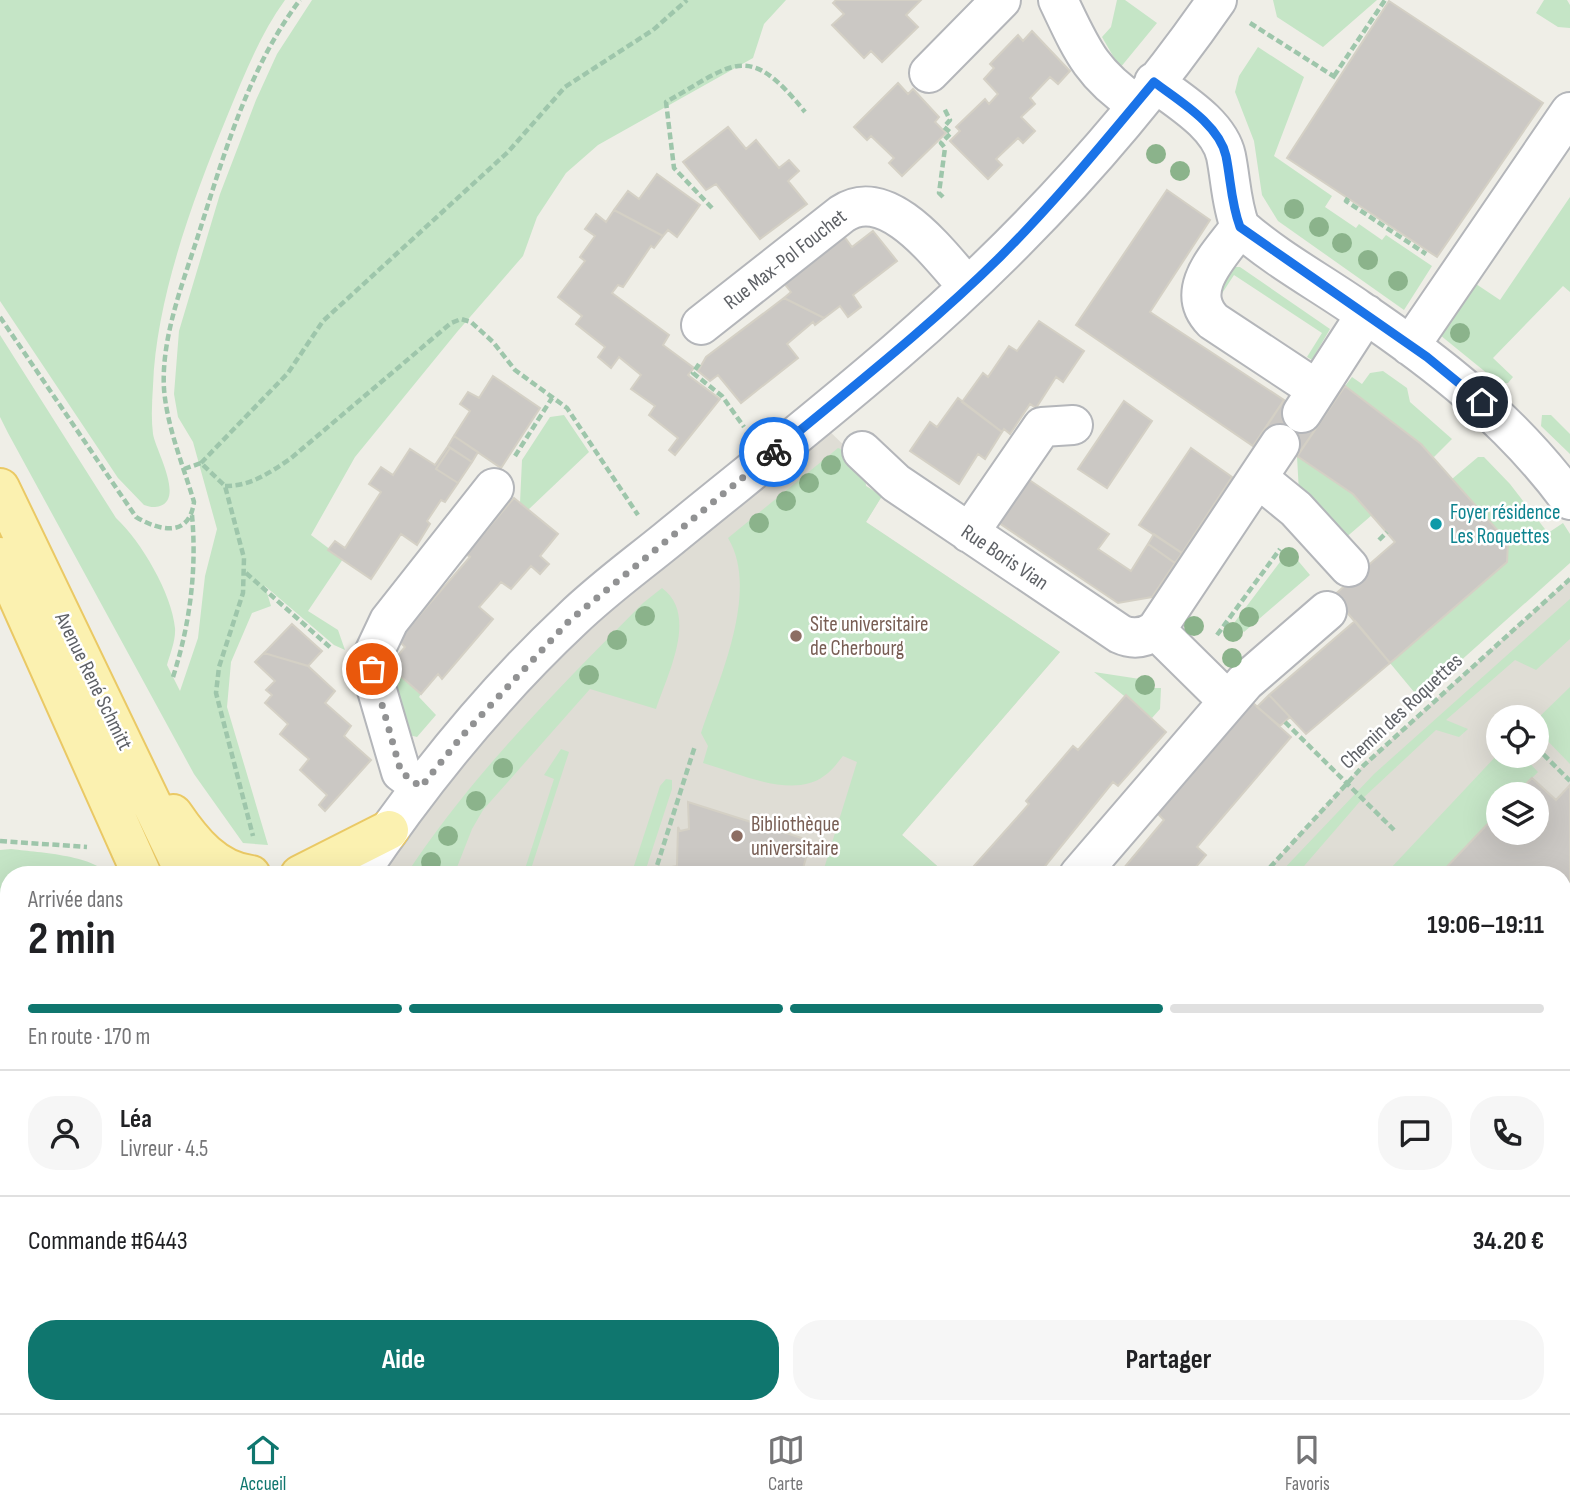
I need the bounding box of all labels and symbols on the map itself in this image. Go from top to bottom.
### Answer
street label: Rue Max-Pol Fouchet [719,204,852,315]
pin [1452,372,1512,432]
courier [739,417,809,487]
place label: Foyer résidence Les Roquettes [1450,500,1560,549]
marker: Foyer résidence Les Roquettes [1428,516,1444,532]
street label: Rue Boris Vian [956,519,1053,596]
street label: Avenue René Schmitt [49,607,138,754]
place label: Site universitaire de Cherbourg [810,612,929,661]
marker: Site universitaire de Cherbourg [788,628,804,644]
pin [342,639,402,699]
street label: Chemin des Roquettes [1335,648,1468,774]
place label: Bibliothèque universitaire [751,812,840,861]
marker: Bibliothèque universitaire [729,828,745,844]

